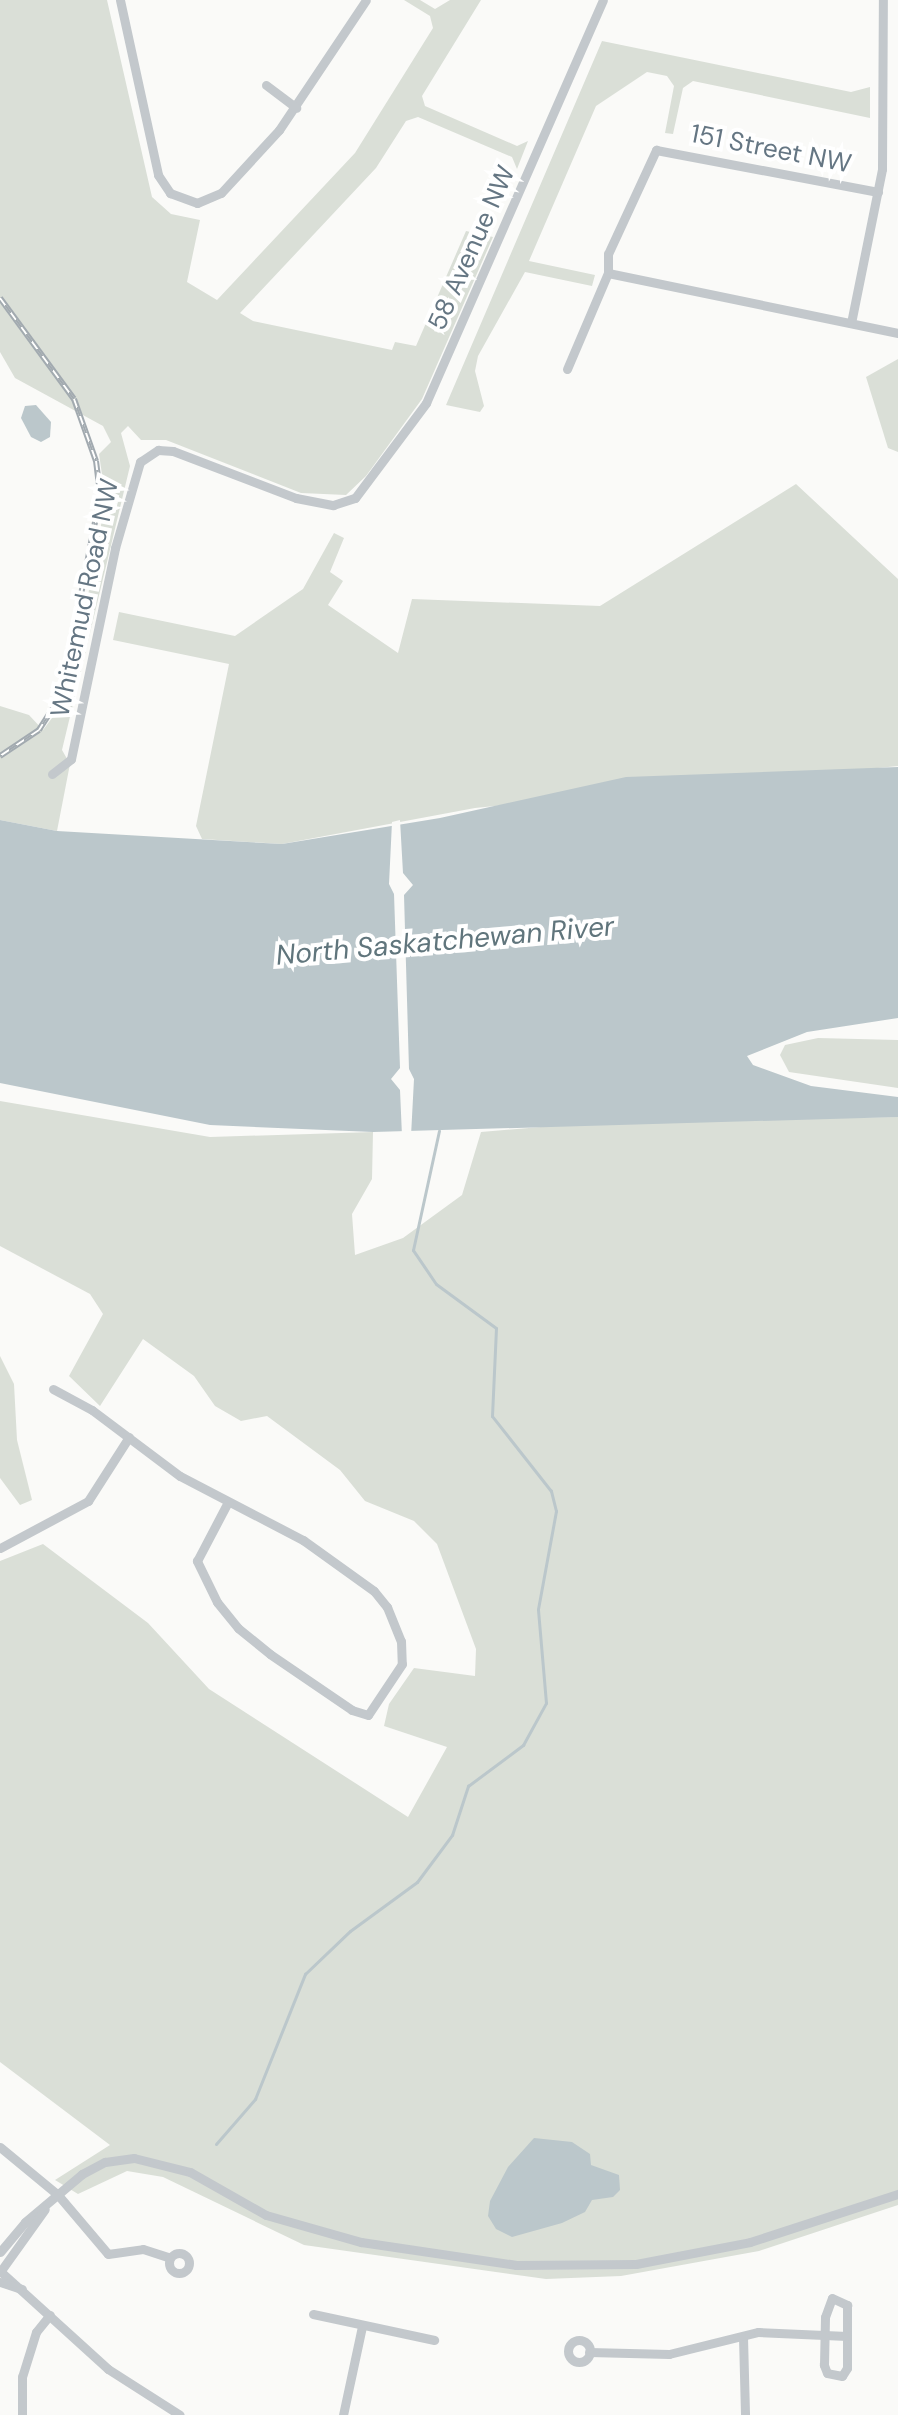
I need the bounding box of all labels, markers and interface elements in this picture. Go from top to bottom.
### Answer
street label: 151 Street NW [688,118,854,180]
street label: 58 Avenue NW [422,161,522,335]
street label: Whitemud Road NW [44,476,126,720]
water label: North Saskatchewan River [274,909,616,973]

